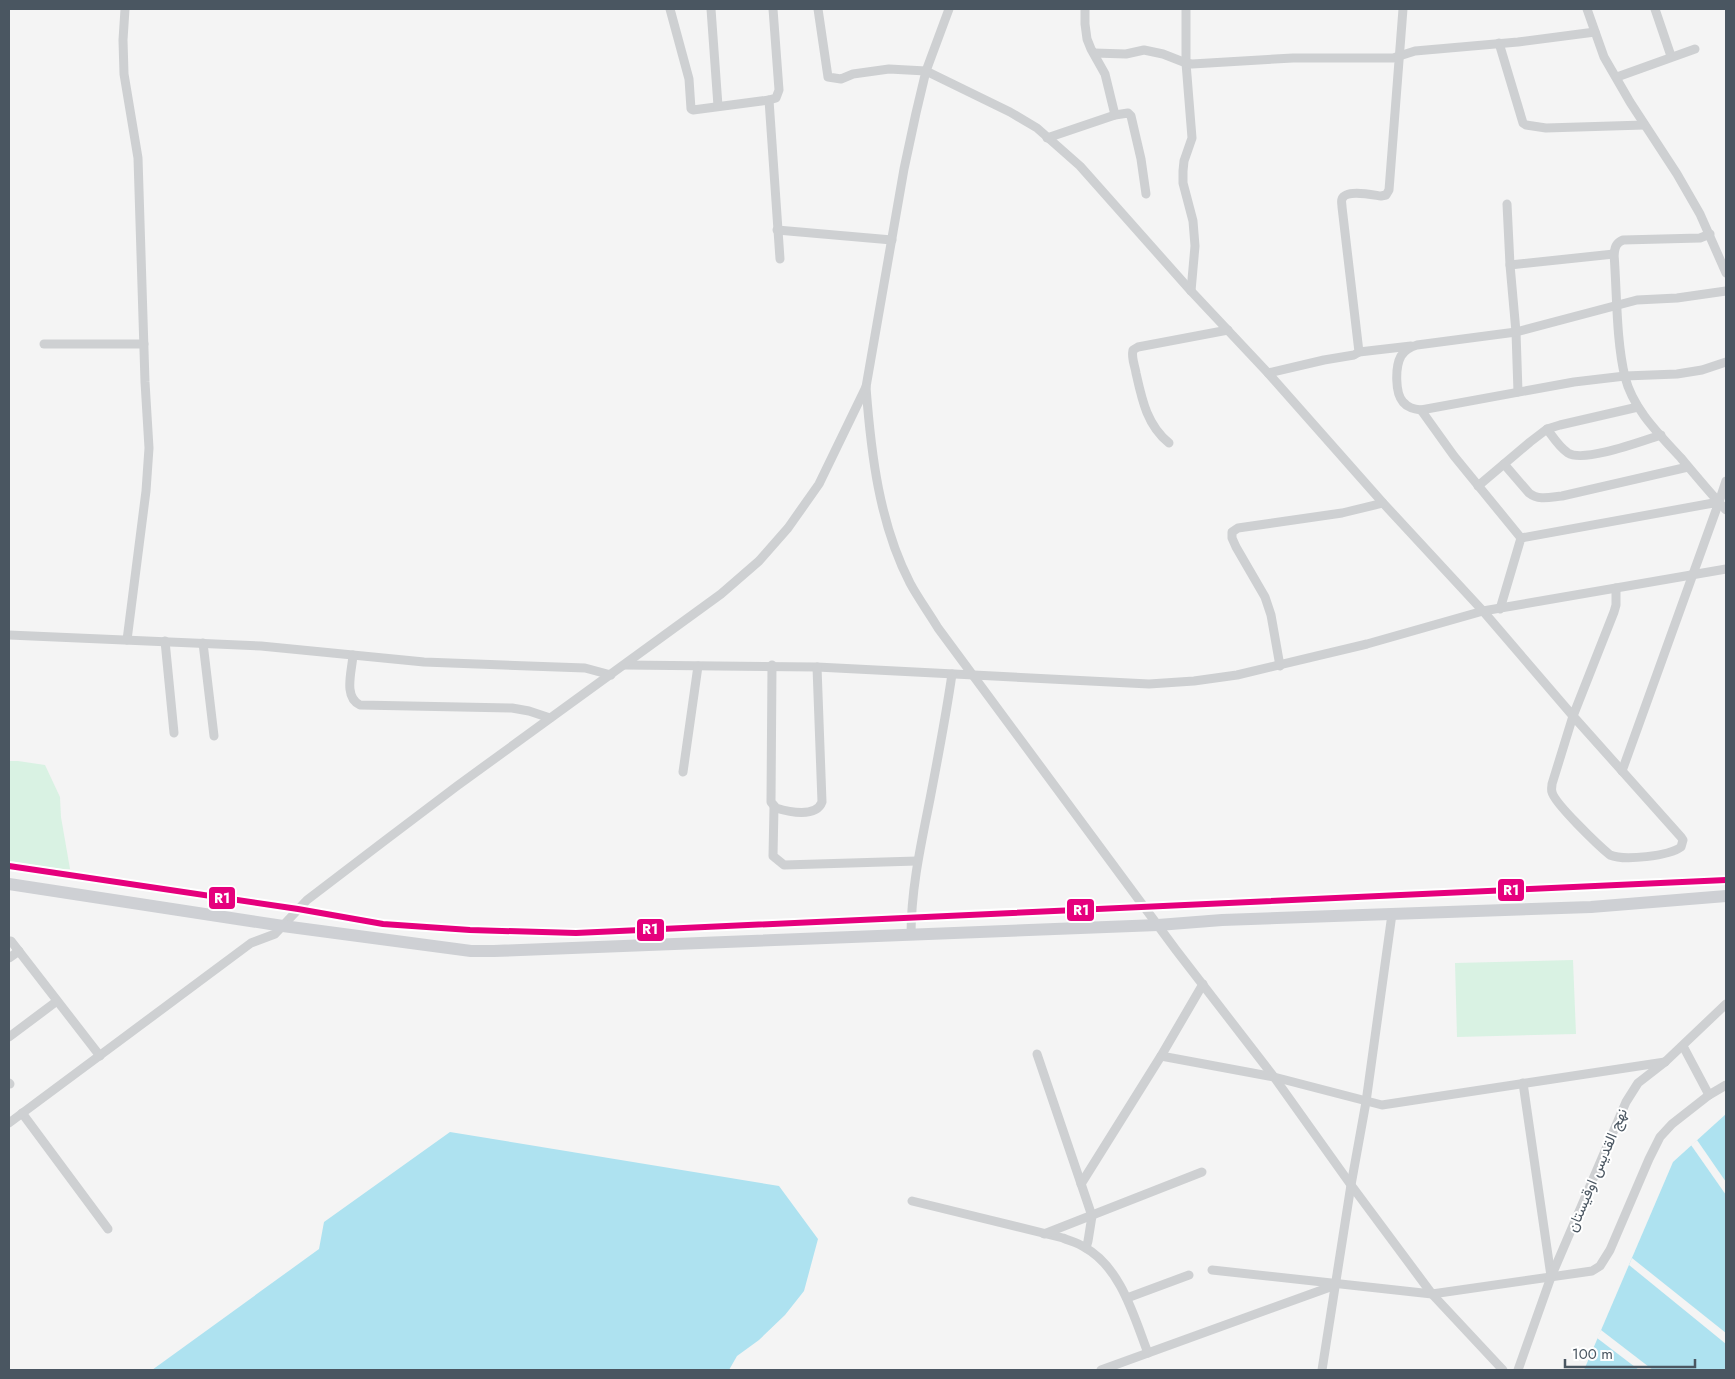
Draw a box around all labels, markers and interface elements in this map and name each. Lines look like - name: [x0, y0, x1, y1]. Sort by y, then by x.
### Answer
- line badge: R1: [1497, 878, 1525, 902]
- text: R1: [1503, 880, 1519, 900]
- line badge: R1: [208, 886, 236, 910]
- text: R1: [214, 888, 230, 908]
- line badge: R1: [1066, 898, 1095, 922]
- text: R1: [1073, 900, 1089, 920]
- line badge: R1: [636, 918, 665, 942]
- text: R1: [642, 919, 658, 939]
- street label: نهج القديس اوقيستان: [1561, 1105, 1633, 1235]
- scale bar: [1565, 1336, 1695, 1368]
- text: 100 m: [1572, 1343, 1613, 1365]

